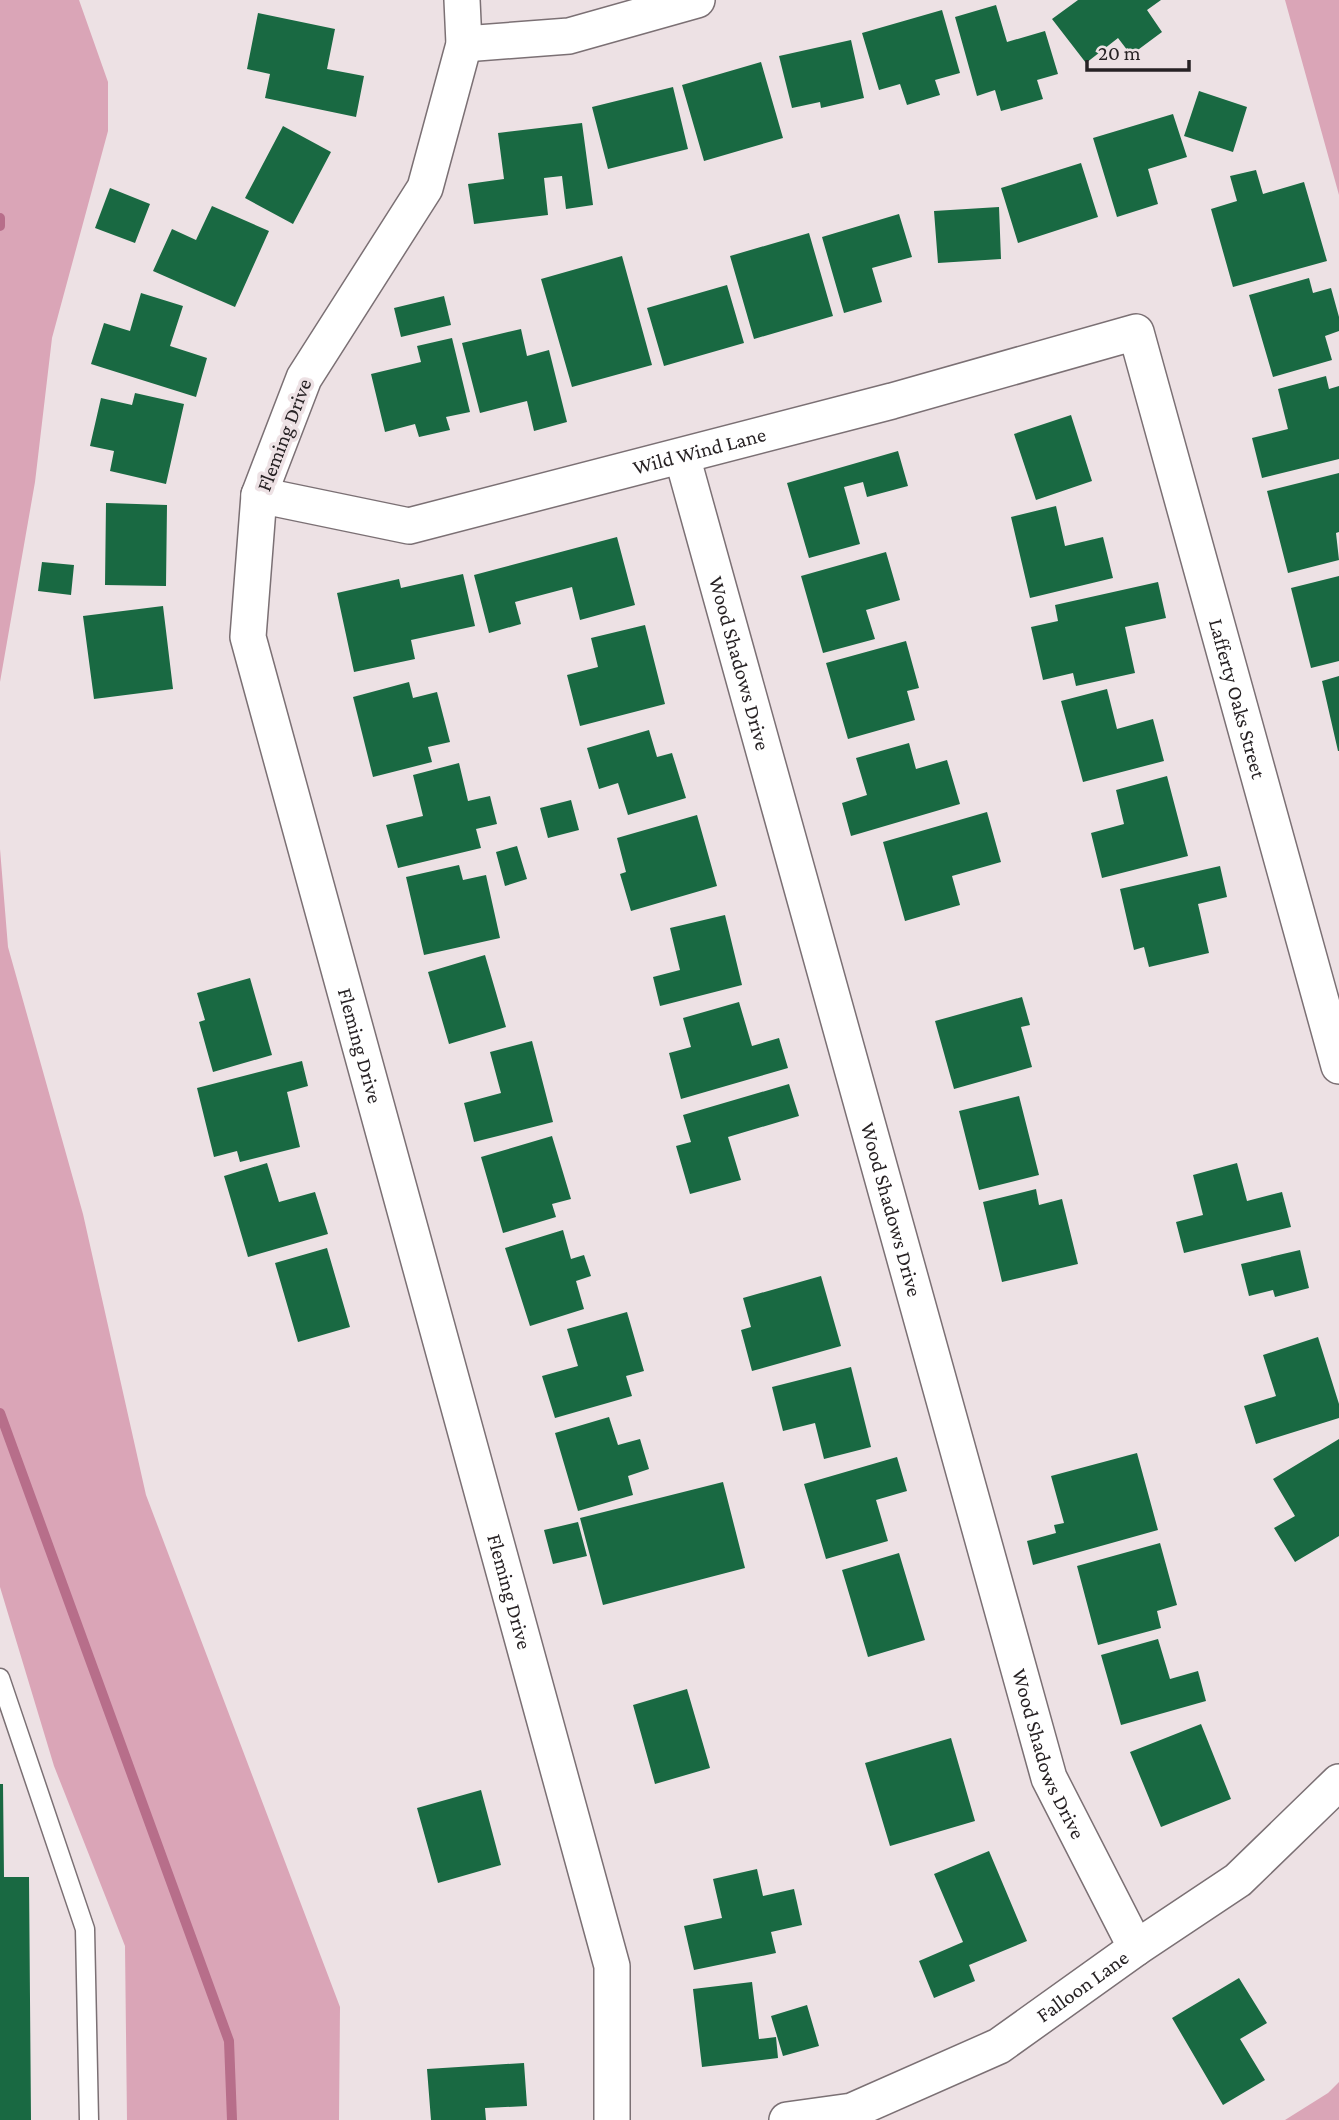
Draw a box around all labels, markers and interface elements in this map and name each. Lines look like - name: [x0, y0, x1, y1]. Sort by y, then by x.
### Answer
- scale bar: [1087, 28, 1188, 72]
- text: 20 m: [1098, 41, 1141, 65]
- street label: Fleming Drive: [252, 375, 316, 495]
- street label: Wild Wind Lane: [630, 422, 768, 480]
- street label: Wood Shadows Drive: [704, 573, 775, 753]
- street label: Lafferty Oaks Street: [1204, 616, 1271, 782]
- street label: Fleming Drive: [333, 985, 387, 1106]
- street label: Wood Shadows Drive: [856, 1120, 927, 1299]
- street label: Fleming Drive: [482, 1531, 537, 1652]
- street label: Wood Shadows Drive: [1007, 1666, 1090, 1843]
- street label: Falloon Lane: [1032, 1945, 1133, 2027]

